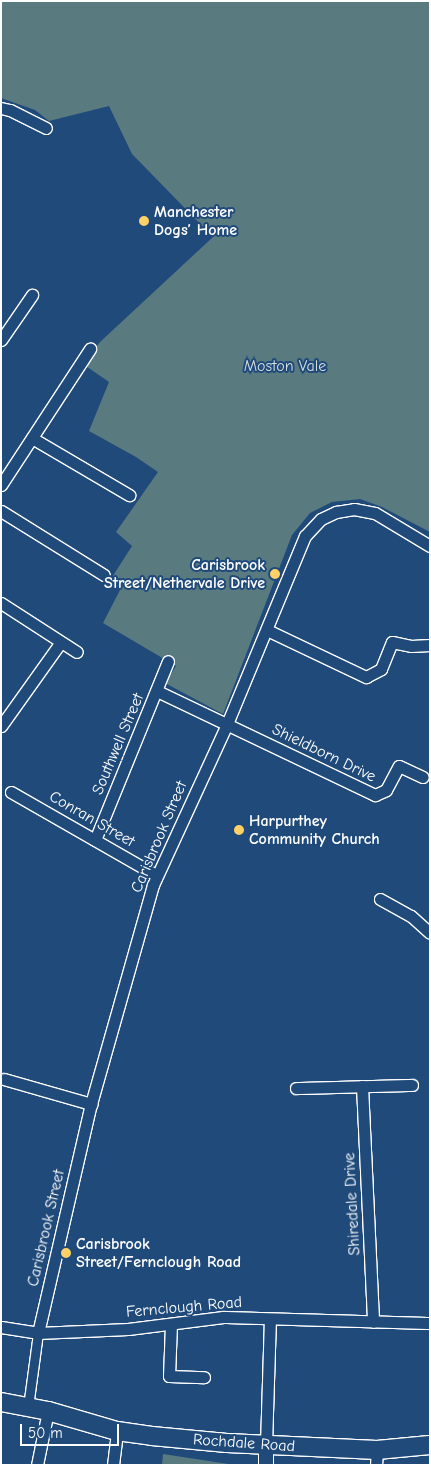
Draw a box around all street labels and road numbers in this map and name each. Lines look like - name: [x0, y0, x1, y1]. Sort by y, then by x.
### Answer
- street label: Southwell Street: [88, 690, 148, 798]
- street label: Shieldborn Drive: [269, 720, 379, 786]
- street label: Carisbrook Street: [127, 778, 191, 896]
- street label: Conran Street: [46, 787, 138, 851]
- street label: Shiredale Drive: [340, 1152, 364, 1256]
- street label: Carisbrook Street: [23, 1168, 69, 1288]
- street label: Fernclough Road: [125, 1292, 243, 1322]
- street label: Rochdale Road: [192, 1430, 296, 1456]

